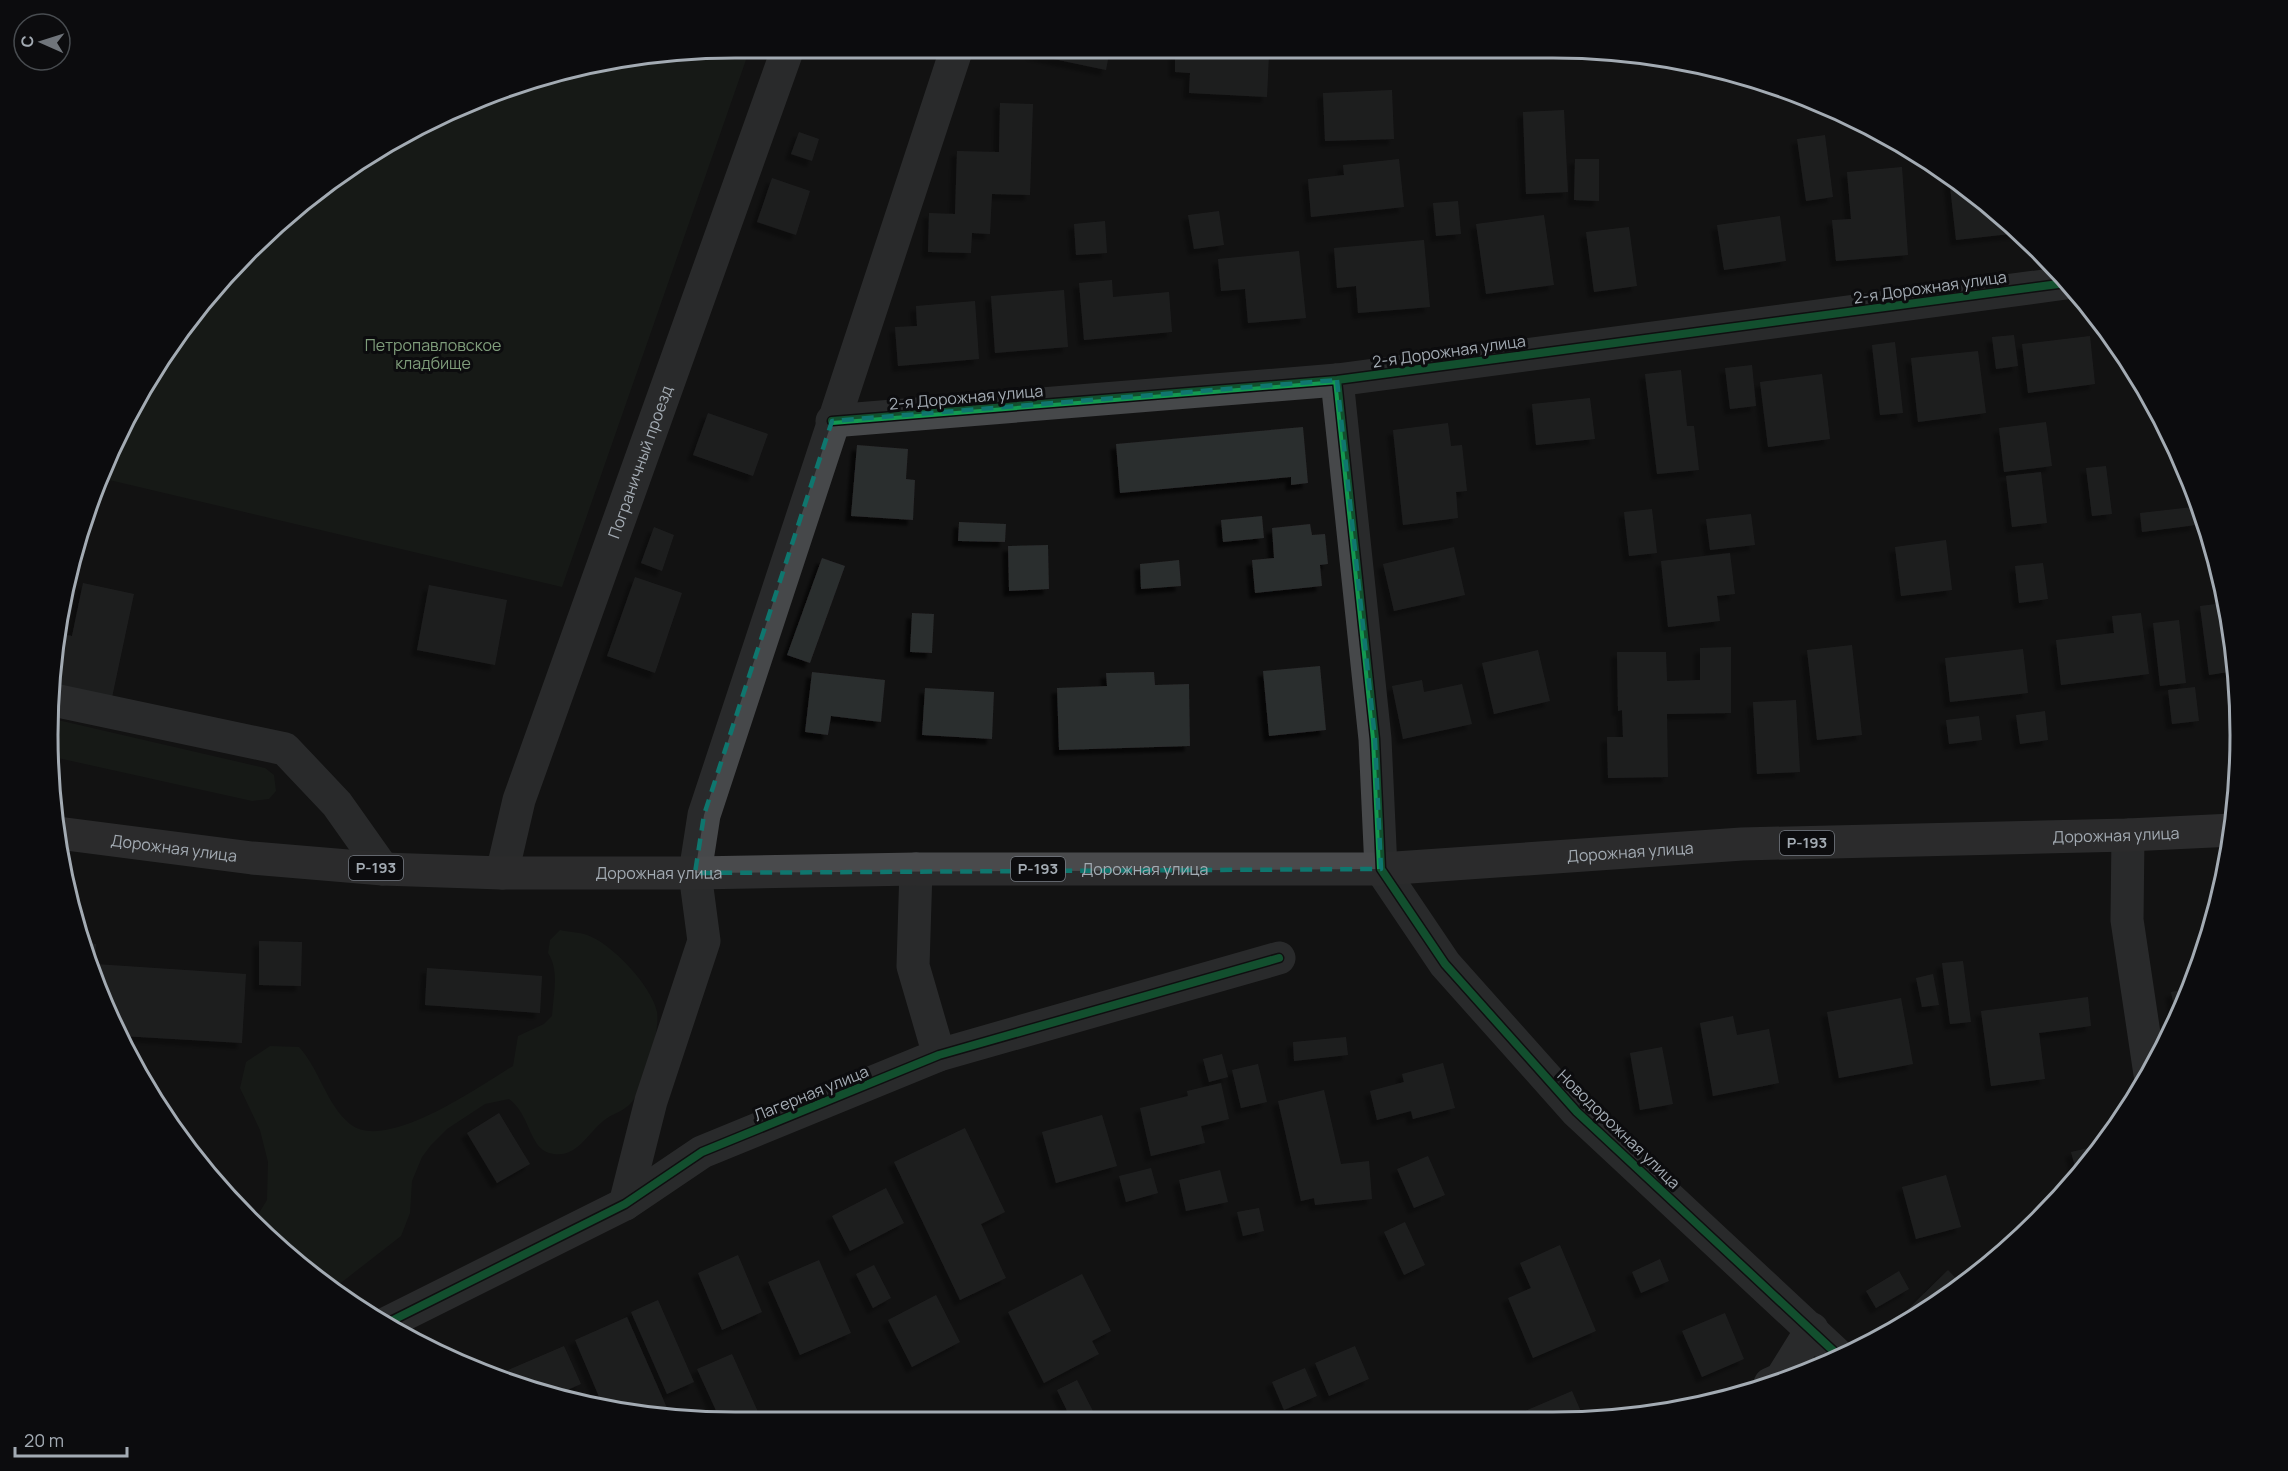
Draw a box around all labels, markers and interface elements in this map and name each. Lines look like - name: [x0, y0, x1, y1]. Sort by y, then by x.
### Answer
- north arrow: [12, 12, 72, 72]
- text: С: [16, 35, 38, 48]
- street label: 2-я Дорожная улица: [1852, 265, 2008, 309]
- street label: 2-я Дорожная улица: [1371, 329, 1527, 373]
- park label: Петропавловское кладбище: [365, 334, 501, 374]
- street label: 2-я Дорожная улица: [888, 379, 1044, 415]
- street label: Пограничный проезд: [603, 382, 678, 541]
- street label: Дорожная улица: [2052, 822, 2180, 848]
- street label: Дорожная улица: [110, 829, 238, 867]
- road number: Р-193: [1780, 831, 1834, 855]
- street label: Дорожная улица: [1566, 836, 1694, 867]
- road number: Р-193: [349, 856, 403, 880]
- road number: Р-193: [1011, 857, 1065, 881]
- street label: Дорожная улица: [1081, 858, 1208, 880]
- street label: Дорожная улица: [595, 862, 723, 884]
- street label: Лагерная улица: [750, 1060, 872, 1126]
- street label: Новодорожная улица: [1553, 1064, 1685, 1194]
- scale bar: [15, 1420, 128, 1458]
- text: 20 m: [24, 1428, 64, 1452]

